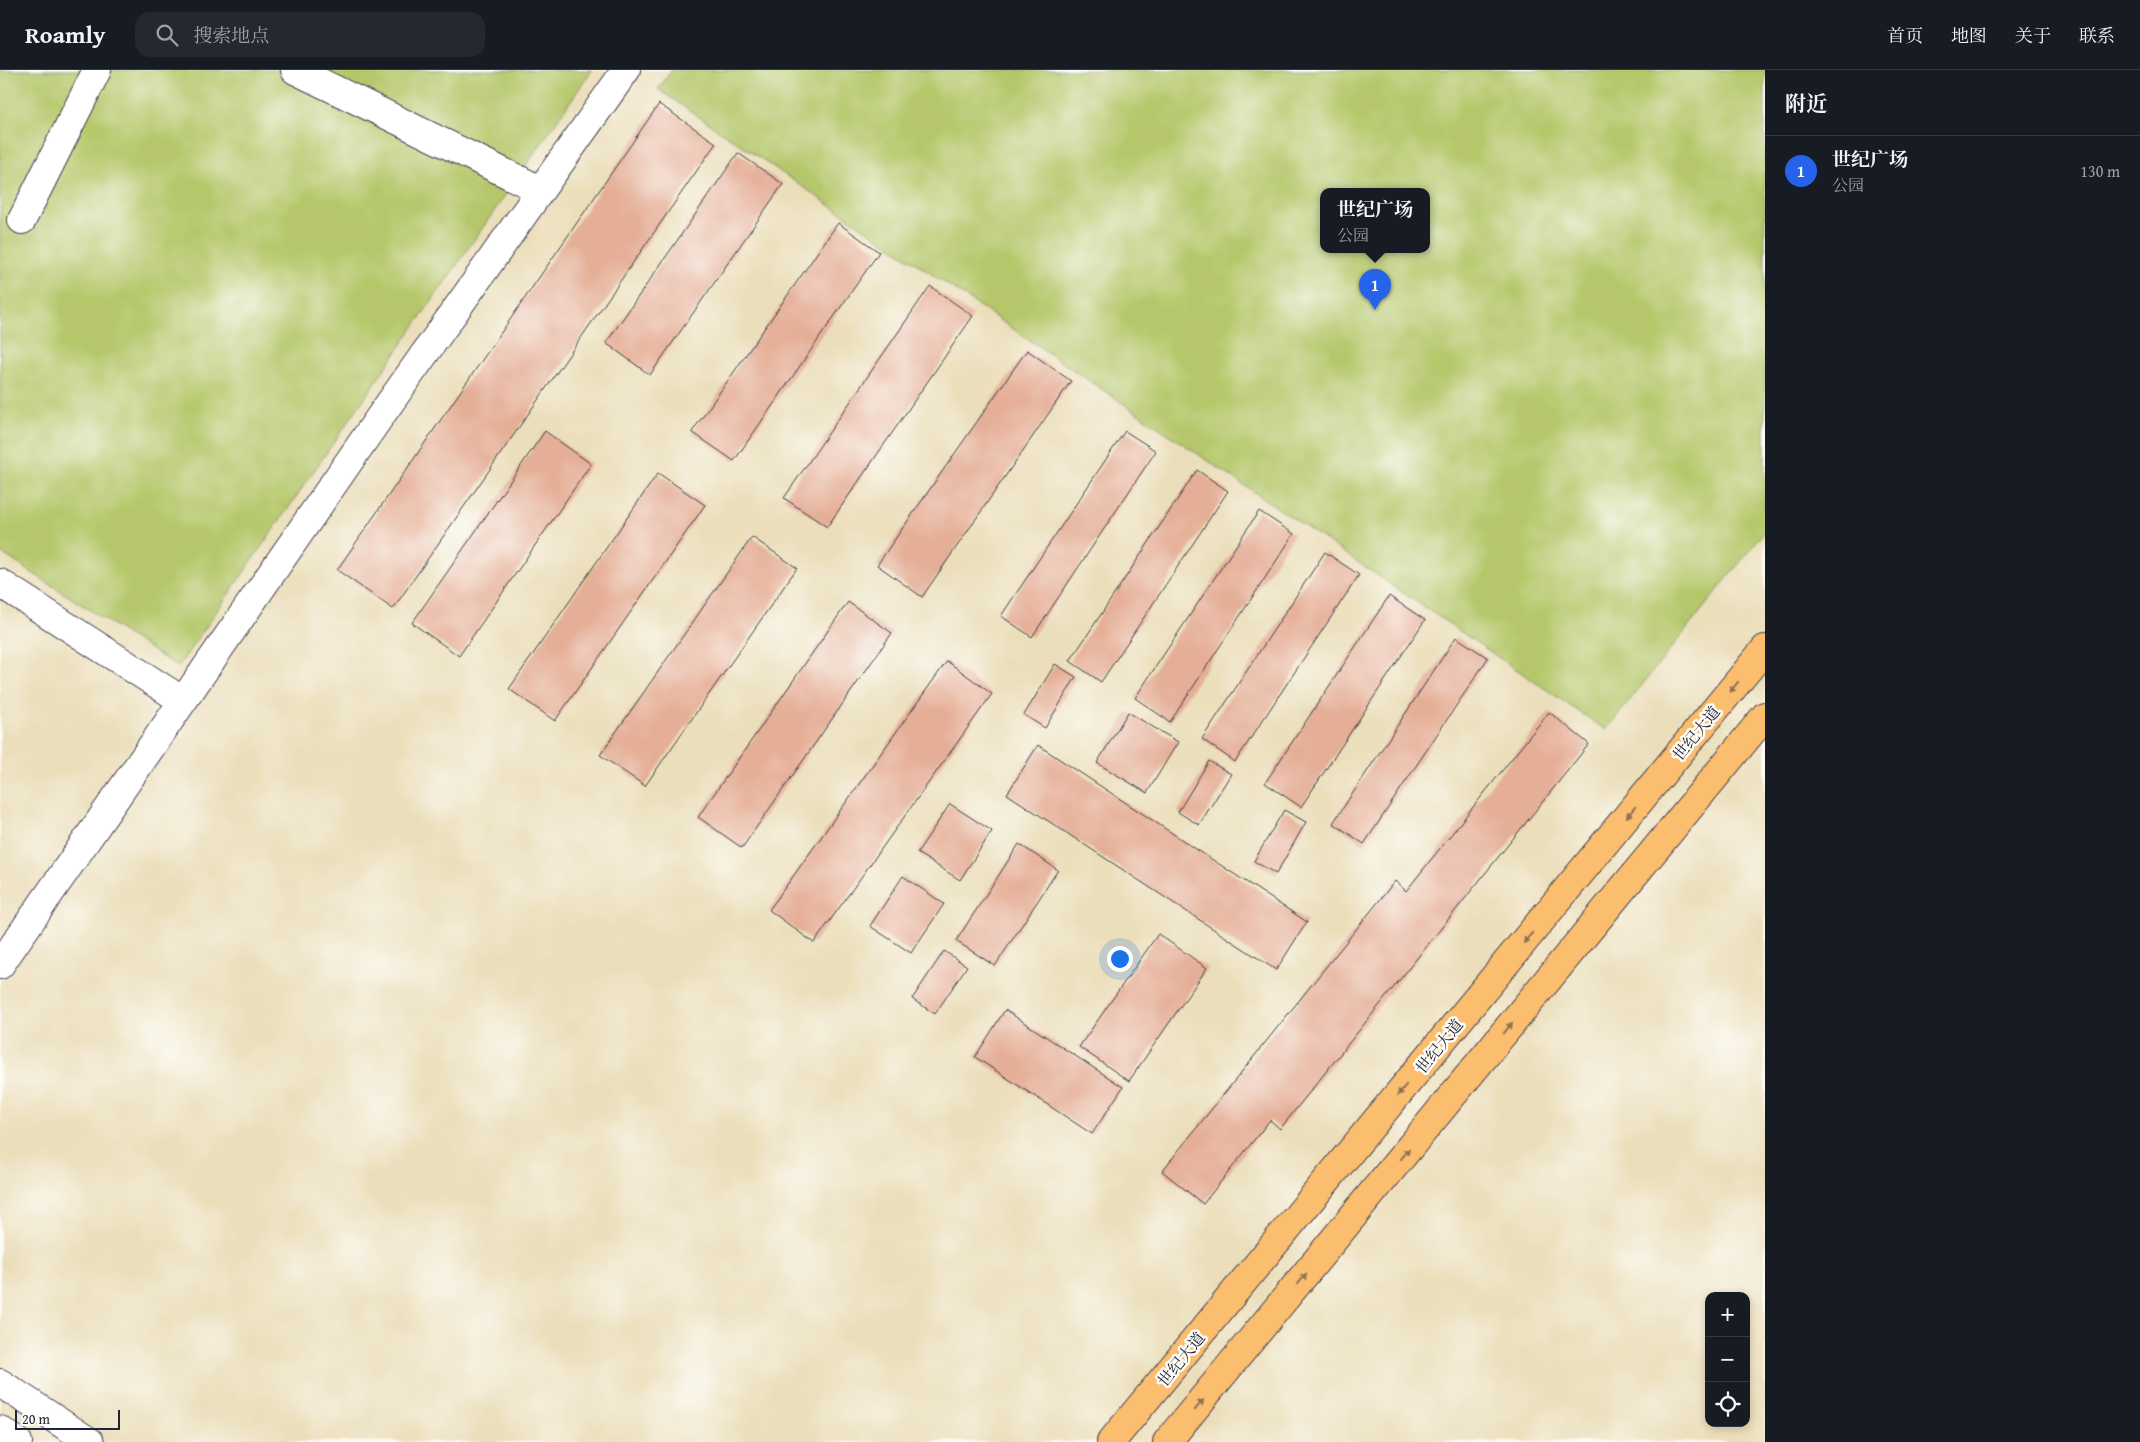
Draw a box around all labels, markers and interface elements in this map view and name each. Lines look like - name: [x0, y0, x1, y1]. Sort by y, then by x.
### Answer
- search box: [135, 12, 485, 57]
- text: Roamly: [25, 17, 105, 52]
- icon: search: [153, 21, 181, 49]
- text: 搜索地点: [193, 21, 269, 49]
- text: 首页: [1887, 22, 1923, 49]
- text: 地图: [1951, 22, 1987, 49]
- text: 关于: [2015, 22, 2051, 49]
- text: 联系: [2079, 22, 2115, 49]
- text: 附近: [1785, 88, 1827, 119]
- text: 世纪广场: [1832, 145, 1908, 173]
- text: 1: [1797, 159, 1805, 183]
- text: 130 m: [2080, 159, 2120, 183]
- text: 公园: [1832, 173, 1864, 197]
- popup: [1320, 188, 1430, 253]
- text: 世纪广场: [1337, 195, 1413, 223]
- text: 公园: [1337, 223, 1369, 247]
- pin: 1: [1359, 269, 1391, 310]
- one-way arrow: [1729, 681, 1740, 693]
- street label: 世纪大道: [1667, 701, 1725, 765]
- one-way arrow: [1625, 806, 1636, 819]
- one-way arrow: [1522, 931, 1533, 944]
- your location: [1107, 946, 1133, 972]
- street label: 世纪大道: [1410, 1014, 1468, 1078]
- one-way arrow: [1503, 1022, 1514, 1035]
- one-way arrow: [1397, 1084, 1408, 1097]
- one-way arrow: [1400, 1147, 1411, 1160]
- one-way arrow: [1296, 1273, 1307, 1286]
- map controls: [1705, 1292, 1750, 1427]
- button: +: [1705, 1292, 1750, 1337]
- street label: 世纪大道: [1152, 1327, 1210, 1391]
- button: −: [1705, 1337, 1750, 1382]
- button: locate: [1705, 1382, 1750, 1427]
- one-way arrow: [1193, 1398, 1204, 1411]
- scale bar: [15, 1407, 120, 1430]
- text: 20 m: [22, 1409, 50, 1429]

